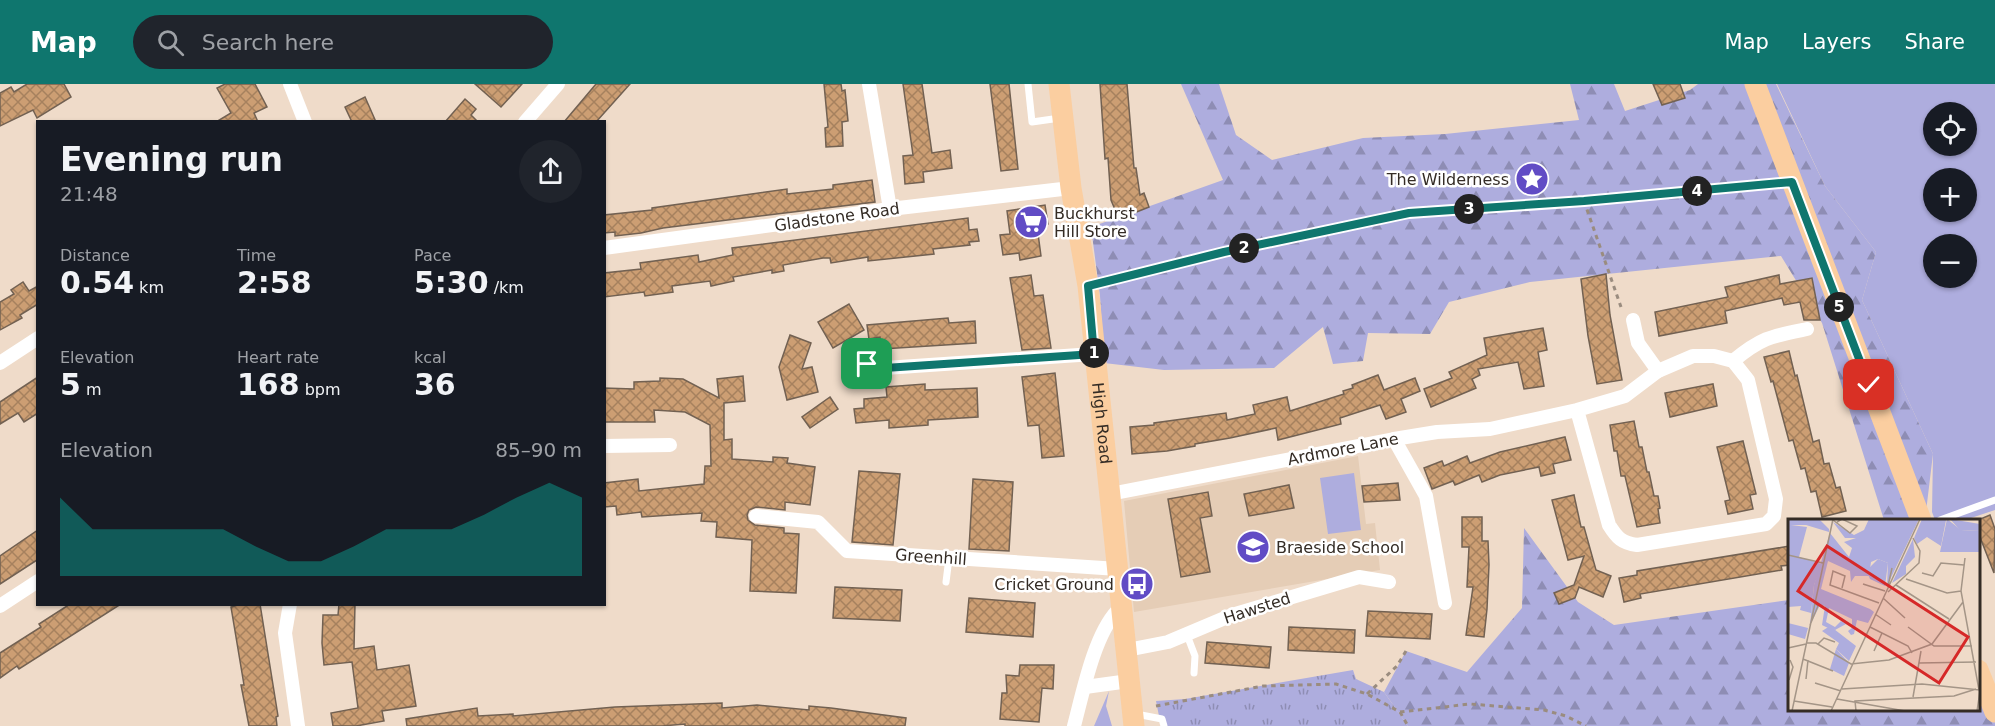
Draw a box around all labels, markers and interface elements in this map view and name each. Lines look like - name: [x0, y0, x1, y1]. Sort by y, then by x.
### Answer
- search box: [133, 15, 553, 69]
- text: Map: [30, 26, 97, 59]
- icon: search: [154, 26, 187, 59]
- text: Search here: [202, 30, 334, 55]
- text: Map: [1725, 30, 1769, 54]
- text: Layers: [1802, 30, 1871, 54]
- text: Share: [1904, 30, 1965, 54]
- map controls: [1923, 102, 1977, 288]
- button: locate: [1923, 102, 1977, 156]
- text: Evening run: [60, 140, 283, 179]
- button: share: [519, 140, 582, 203]
- place icon: The Wilderness: [1514, 161, 1550, 197]
- button: +: [1923, 168, 1977, 222]
- place label: The Wilderness: [1386, 170, 1509, 189]
- pin: 4: [1682, 176, 1712, 206]
- text: 4: [1691, 181, 1703, 200]
- text: 21:48: [60, 182, 118, 206]
- pin: 3: [1454, 194, 1484, 224]
- street label: Gladstone Road: [773, 199, 901, 235]
- text: 3: [1463, 199, 1475, 218]
- supermarket icon: Buckhurst Hill Store: [1013, 204, 1049, 240]
- place label: Buckhurst Hill Store: [1054, 204, 1135, 241]
- pin: 2: [1229, 233, 1259, 263]
- button: −: [1923, 234, 1977, 288]
- text: 2: [1238, 238, 1250, 257]
- text: Distance: [60, 246, 130, 265]
- text: Time: [237, 246, 276, 265]
- text: Pace: [414, 246, 451, 265]
- text: 0.54: [60, 265, 134, 300]
- text: 2:58: [237, 265, 312, 300]
- text: 5:30: [414, 265, 489, 300]
- text: km: [134, 278, 164, 297]
- text: /km: [489, 278, 524, 297]
- pin: 5: [1824, 292, 1854, 322]
- text: 5: [1833, 297, 1845, 316]
- pin: [841, 338, 892, 389]
- pin: 1: [1079, 338, 1109, 368]
- text: 1: [1088, 343, 1100, 362]
- icon: arrive: [850, 347, 883, 380]
- text: Elevation: [60, 348, 134, 367]
- text: Heart rate: [237, 348, 319, 367]
- text: kcal: [414, 348, 446, 367]
- pin: [1843, 359, 1894, 410]
- text: 5: [60, 367, 81, 402]
- text: 168: [237, 367, 300, 402]
- text: 36: [414, 367, 456, 402]
- icon: check: [1852, 368, 1885, 401]
- text: m: [81, 380, 102, 399]
- text: bpm: [300, 380, 341, 399]
- street label: High Road: [1089, 381, 1116, 465]
- street label: Ardmore Lane: [1286, 429, 1400, 469]
- text: Elevation: [60, 438, 153, 462]
- text: 85–90 m: [495, 438, 582, 462]
- inset map: [1788, 519, 1980, 711]
- school or university icon: Braeside School: [1235, 529, 1271, 565]
- place label: Braeside School: [1276, 538, 1404, 557]
- street label: Greenhill: [894, 545, 968, 569]
- bus stop icon: Cricket Ground: [1119, 566, 1155, 602]
- place label: Cricket Ground: [994, 575, 1114, 594]
- street label: Hawsted: [1221, 588, 1293, 628]

